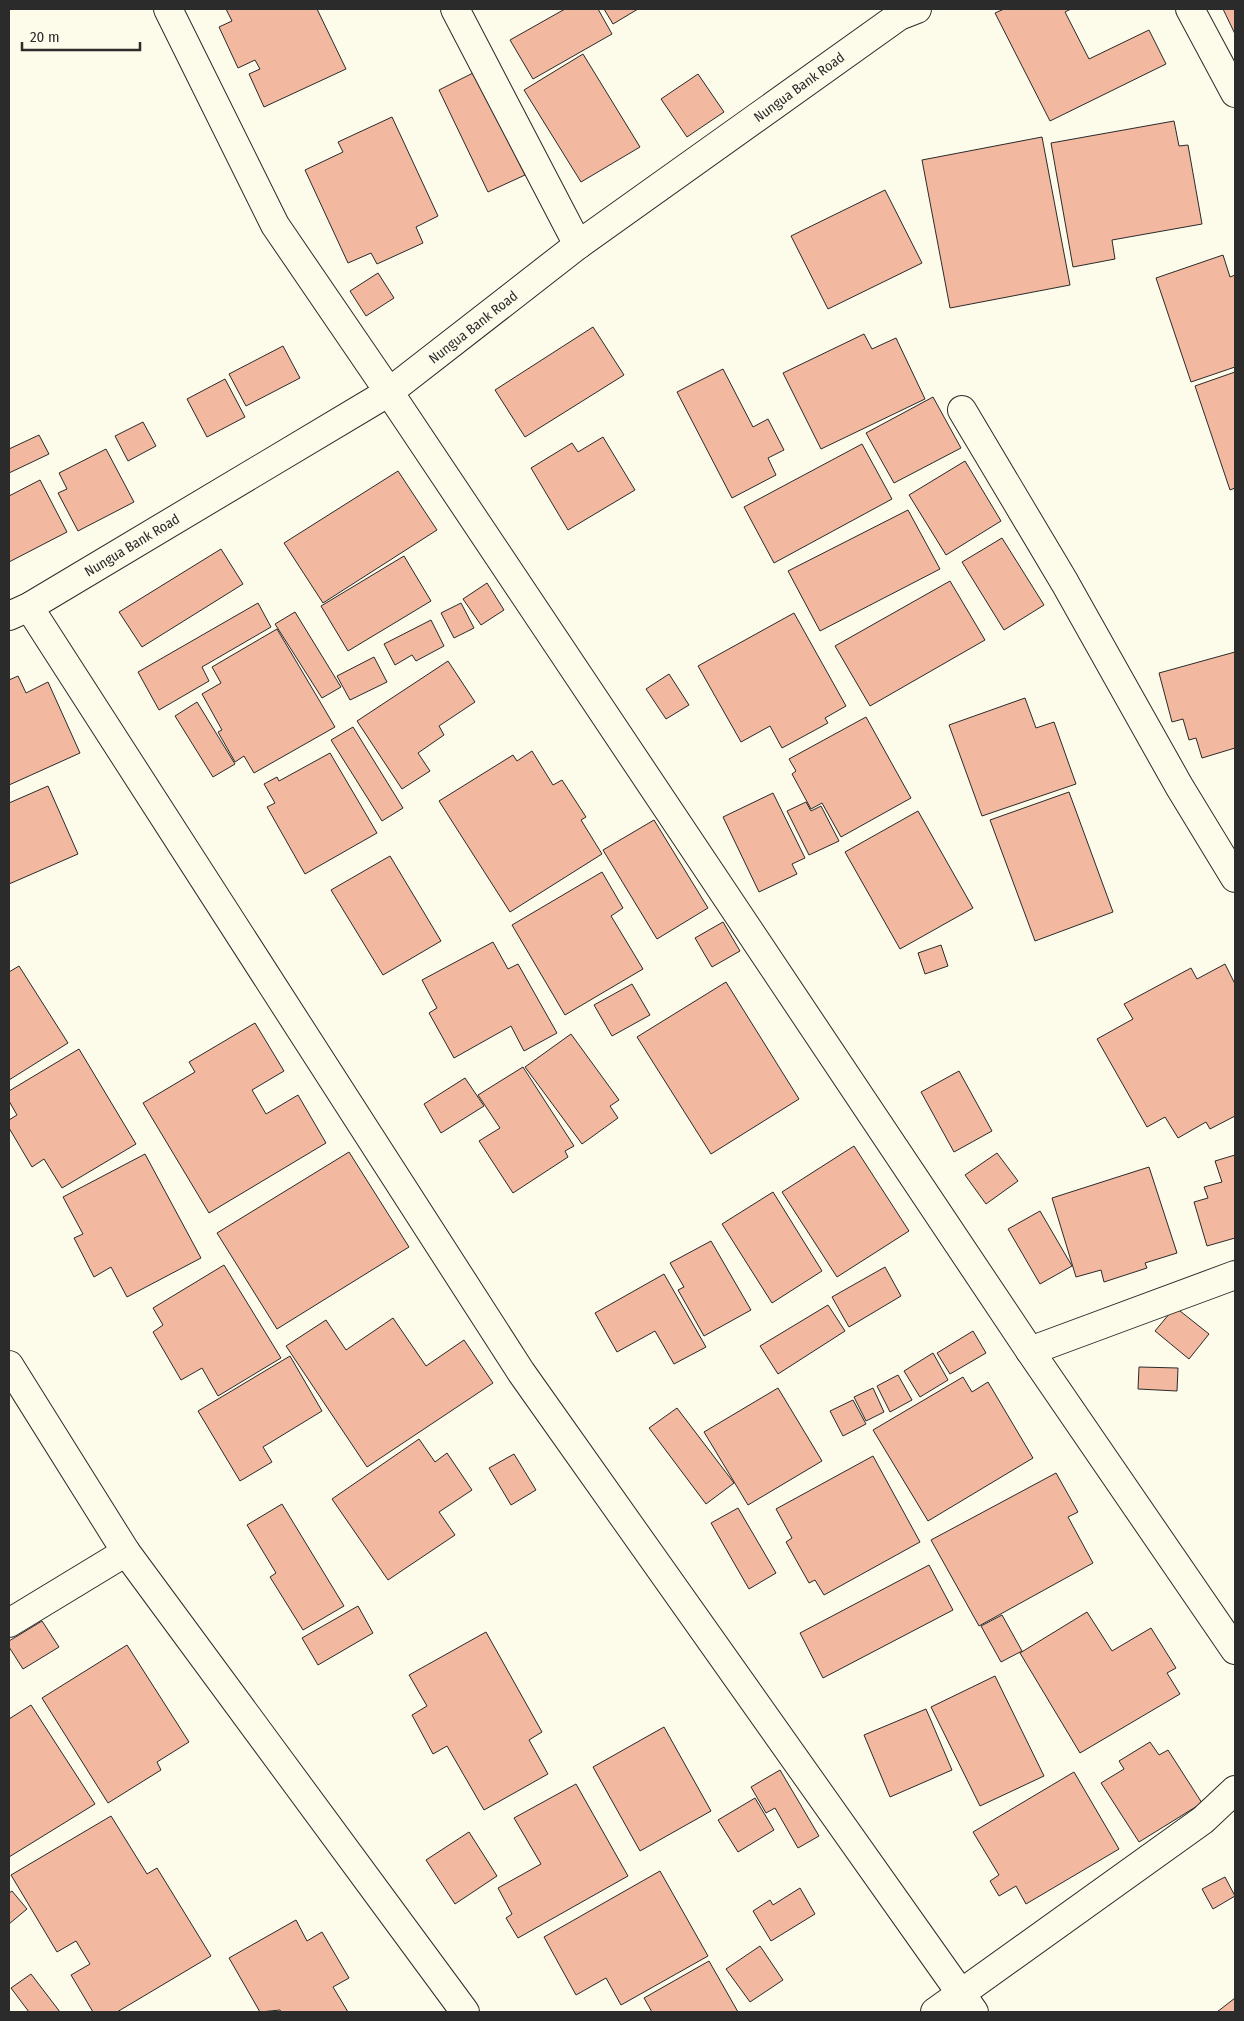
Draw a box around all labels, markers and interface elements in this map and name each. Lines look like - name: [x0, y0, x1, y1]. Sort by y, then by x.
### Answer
- scale bar: [22, 20, 140, 52]
- text: 20 m: [30, 28, 60, 46]
- street label: Nungua Bank Road: [751, 49, 848, 126]
- street label: Nungua Bank Road: [426, 287, 521, 367]
- street label: Nungua Bank Road: [82, 510, 183, 580]

